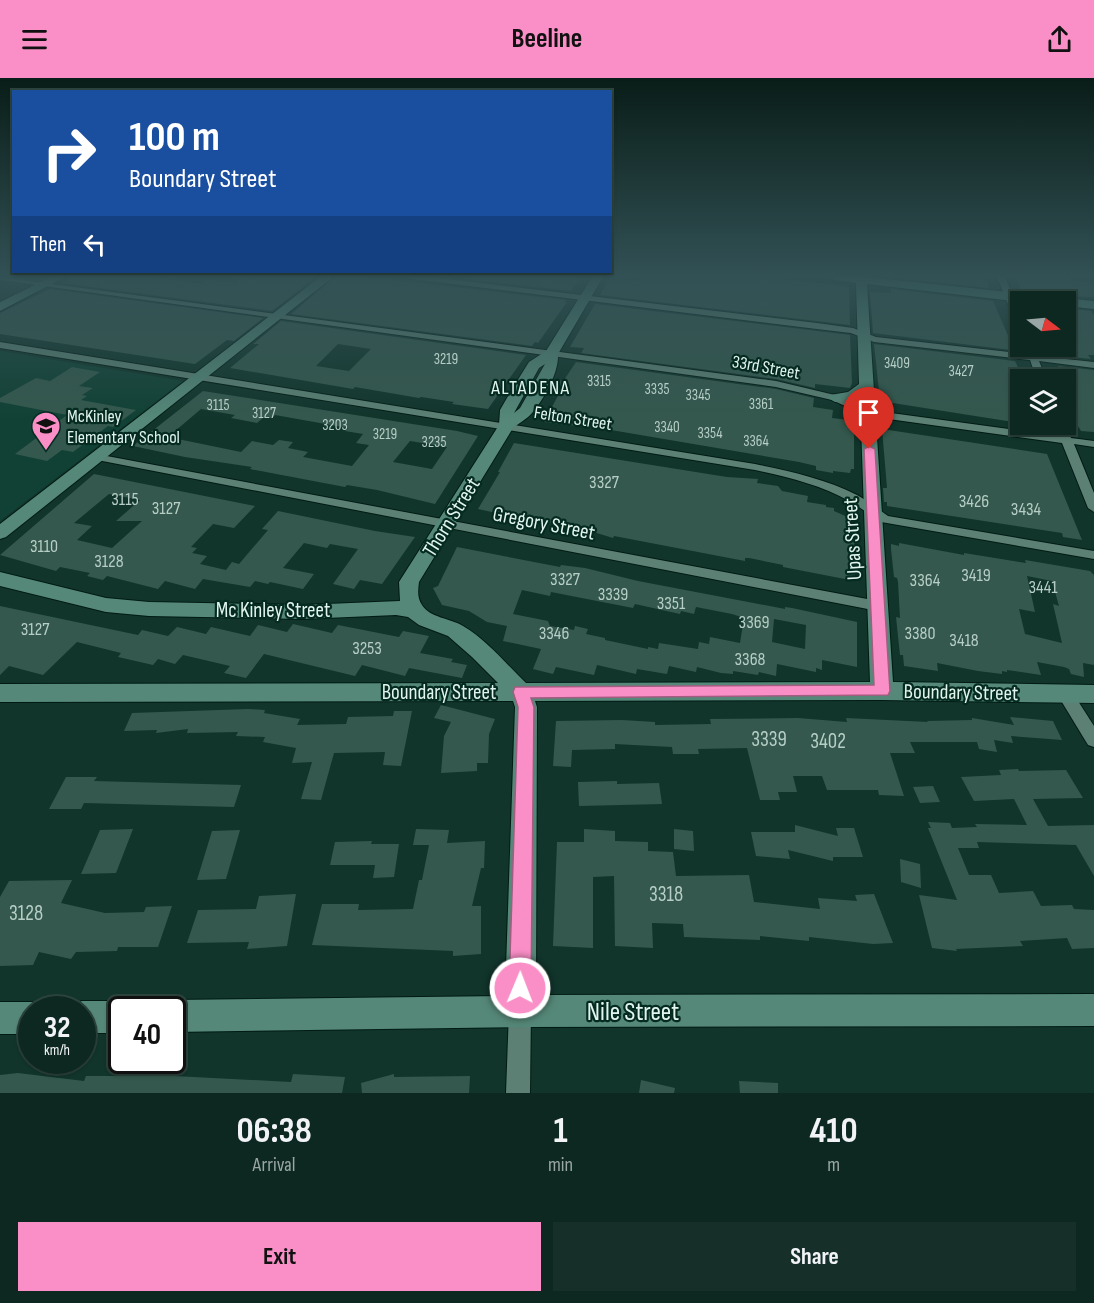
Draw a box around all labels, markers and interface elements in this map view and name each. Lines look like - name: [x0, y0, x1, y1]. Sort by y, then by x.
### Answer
- icon: menu: [18, 23, 51, 56]
- text: Beeline: [512, 23, 582, 55]
- icon: share: [1043, 23, 1076, 56]
- text: 100 m: [129, 112, 220, 163]
- icon: right: [30, 114, 108, 192]
- text: Boundary Street: [129, 163, 276, 195]
- icon: left: [78, 228, 111, 261]
- text: Then: [30, 231, 66, 258]
- north arrow: [1010, 291, 1076, 357]
- map controls: [1010, 291, 1076, 435]
- house number: 3219: [434, 350, 458, 369]
- street label: 33rd Street: [730, 351, 802, 384]
- house number: 3409: [884, 354, 910, 373]
- house number: 3427: [949, 362, 973, 381]
- button: layers: [1010, 369, 1076, 435]
- house number: 3315: [587, 372, 611, 391]
- district label: ALTADENA: [490, 376, 571, 400]
- house number: 3335: [645, 380, 669, 399]
- house number: 3345: [686, 386, 710, 405]
- pin: [843, 387, 894, 449]
- house number: 3361: [749, 395, 774, 414]
- house number: 3115: [207, 396, 229, 415]
- icon: arrive: [852, 396, 885, 429]
- street label: Felton Street: [533, 402, 614, 435]
- house number: 3127: [252, 404, 276, 423]
- place label: McKinley Elementary School: [67, 406, 180, 448]
- school or university icon: McKinley Elementary School: [30, 410, 62, 452]
- house number: 3203: [322, 416, 348, 435]
- house number: 3340: [654, 418, 680, 437]
- house number: 3354: [698, 424, 722, 443]
- house number: 3219: [373, 425, 397, 444]
- house number: 3364: [743, 432, 769, 451]
- house number: 3235: [422, 433, 446, 452]
- house number: 3327: [589, 472, 620, 493]
- street label: Thorn Street: [417, 473, 486, 562]
- house number: 3115: [111, 489, 139, 510]
- house number: 3426: [959, 491, 989, 512]
- street label: Upas Street: [838, 497, 867, 581]
- house number: 3127: [152, 498, 181, 519]
- house number: 3434: [1011, 499, 1042, 520]
- street label: Gregory Street: [491, 501, 597, 546]
- house number: 3110: [30, 536, 58, 557]
- house number: 3128: [94, 551, 124, 572]
- house number: 3419: [961, 565, 991, 586]
- house number: 3327: [550, 569, 581, 590]
- house number: 3364: [910, 570, 941, 591]
- house number: 3441: [1028, 577, 1058, 598]
- house number: 3339: [598, 584, 628, 605]
- house number: 3351: [657, 593, 686, 614]
- street label: Mc Kinley Street: [216, 598, 330, 623]
- house number: 3369: [739, 612, 769, 633]
- house number: 3127: [21, 619, 50, 640]
- house number: 3346: [539, 623, 569, 644]
- house number: 3380: [904, 623, 936, 644]
- house number: 3418: [949, 630, 979, 651]
- house number: 3253: [352, 638, 382, 659]
- house number: 3368: [735, 649, 766, 670]
- street label: Boundary Street: [903, 679, 1019, 706]
- street label: Boundary Street: [382, 680, 496, 705]
- house number: 3339: [751, 727, 787, 752]
- house number: 3402: [810, 729, 846, 754]
- house number: 3318: [649, 882, 683, 907]
- house number: 3128: [9, 901, 43, 926]
- position arrow: [488, 956, 552, 1020]
- speed limit sign: 40: [108, 996, 186, 1074]
- street label: Nile Street: [587, 997, 679, 1028]
- text: 32: [44, 1010, 70, 1046]
- text: km/h: [44, 1041, 70, 1060]
- text: 06:38: [236, 1110, 312, 1153]
- text: 1: [554, 1110, 568, 1153]
- text: 410: [810, 1110, 858, 1153]
- text: Arrival: [253, 1153, 296, 1177]
- text: min: [548, 1153, 573, 1177]
- text: m: [827, 1153, 840, 1177]
- button: Exit: [18, 1222, 541, 1291]
- button: Share: [553, 1222, 1076, 1291]

